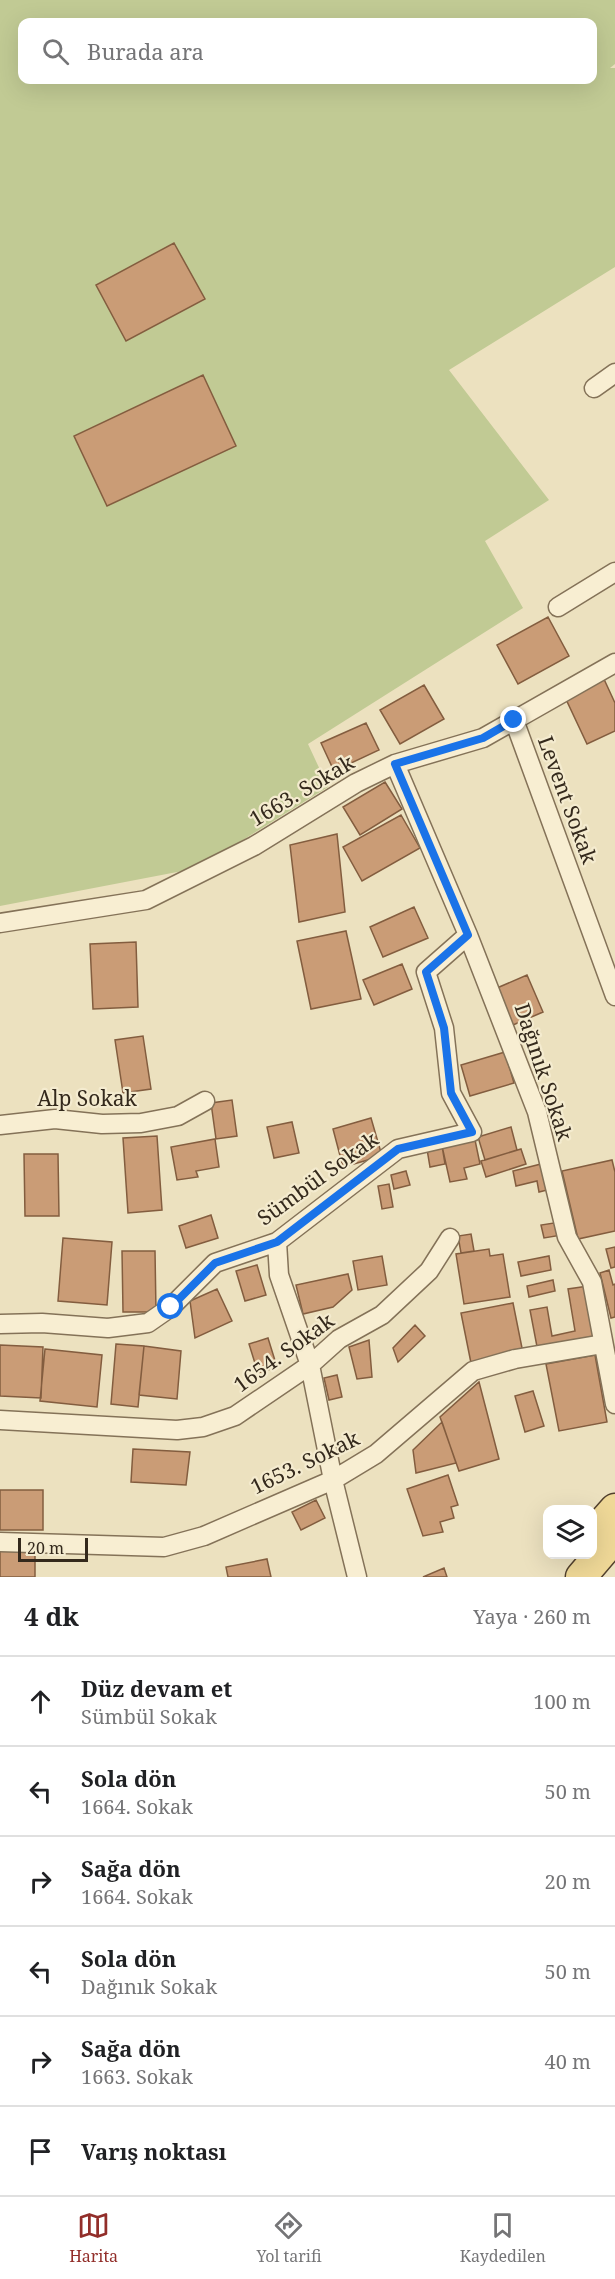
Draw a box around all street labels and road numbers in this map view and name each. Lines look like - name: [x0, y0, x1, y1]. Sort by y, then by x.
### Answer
- street label: Levent Sokak: [532, 732, 604, 868]
- street label: 1663. Sokak: [244, 747, 360, 832]
- street label: Dağınık Sokak: [509, 999, 580, 1145]
- street label: Alp Sokak: [37, 1084, 138, 1112]
- street label: Sümbül Sokak: [251, 1124, 384, 1231]
- street label: 1654. Sokak: [228, 1306, 340, 1398]
- street label: 1653. Sokak: [246, 1423, 364, 1500]

